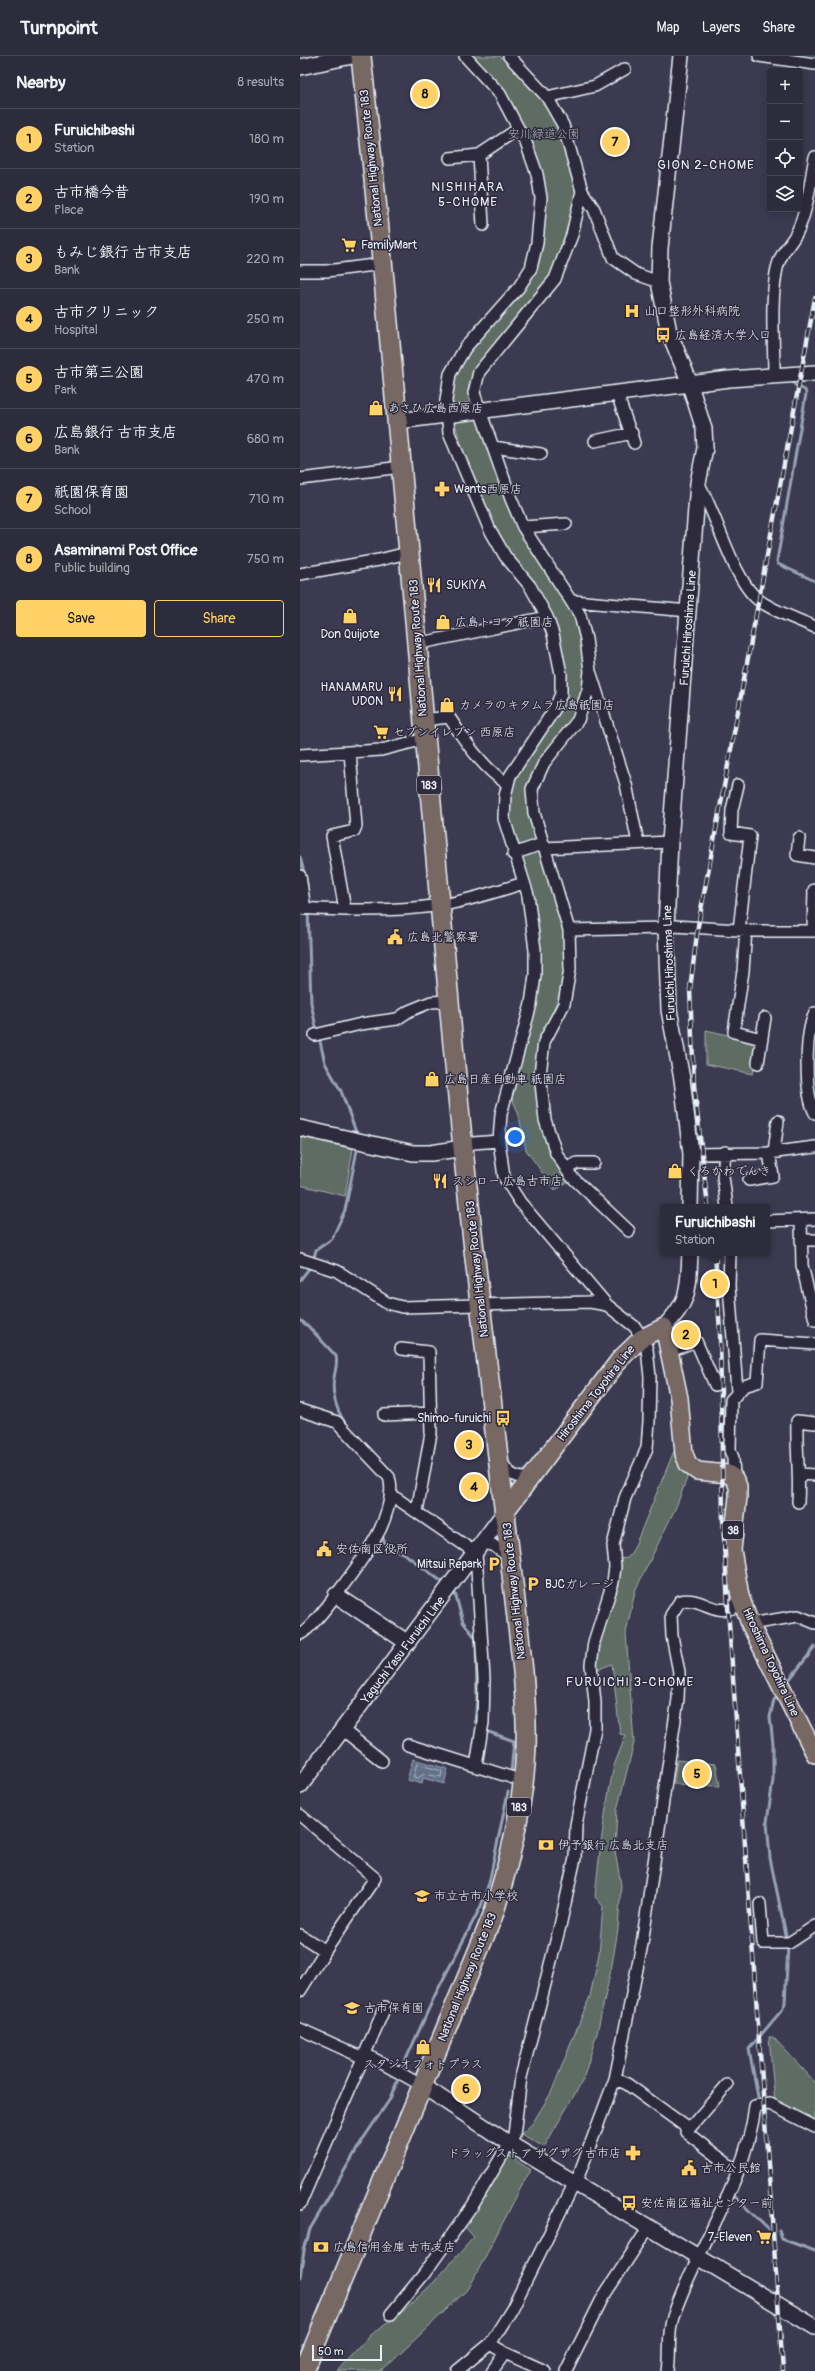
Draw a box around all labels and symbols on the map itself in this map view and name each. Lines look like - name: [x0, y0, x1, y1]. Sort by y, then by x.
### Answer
- pin: 8: [412, 79, 438, 109]
- street label: National Highway Route 183: [357, 88, 386, 227]
- park label: 安川緑道公園: [508, 127, 580, 142]
- pin: 7: [602, 127, 628, 157]
- district label: GION 2-CHOME: [657, 157, 755, 173]
- district label: NISHIHARA 5-CHOME: [431, 179, 505, 210]
- supermarket icon: FamilyMart: [340, 236, 358, 254]
- place label: FamilyMart: [361, 238, 417, 253]
- hospital icon: 山口整形外科病院: [623, 302, 641, 320]
- place label: 山口整形外科病院: [644, 304, 740, 319]
- bus stop icon: 広島経済大学入口: [654, 326, 672, 344]
- place label: 広島経済大学入口: [675, 328, 771, 343]
- shop icon: あさひ広島西原店: [367, 399, 385, 417]
- place label: あさひ広島西原店: [388, 401, 483, 416]
- pharmacy icon: Wants西原店: [433, 480, 451, 498]
- place label: Wants西原店: [454, 482, 522, 497]
- street label: Furuichi Hiroshima Line: [677, 570, 700, 686]
- restaurant icon: SUKIYA: [425, 576, 443, 594]
- place label: SUKIYA: [446, 578, 487, 593]
- street label: National Highway Route 183: [406, 579, 431, 717]
- shop icon: Don Quijote: [341, 607, 359, 625]
- shop icon: 広島トヨタ 祇園店: [434, 613, 452, 631]
- place label: 広島トヨタ 祇園店: [455, 615, 554, 630]
- place label: Don Quijote: [321, 627, 380, 642]
- place label: HANAMARU UDON: [320, 680, 383, 709]
- restaurant icon: HANAMARU UDON: [386, 685, 404, 703]
- shop icon: カメラのキタムラ広島祇園店: [438, 696, 456, 714]
- place label: カメラのキタムラ広島祇園店: [459, 698, 615, 713]
- supermarket icon: セブンイレブン 西原店: [372, 723, 390, 741]
- place label: セブンイレブン 西原店: [393, 725, 516, 740]
- road number: 183: [417, 776, 441, 794]
- street label: Furuichi Hiroshima Line: [660, 905, 679, 1021]
- public building icon: 広島北警察署: [386, 928, 404, 946]
- place label: 広島北警察署: [407, 930, 479, 945]
- shop icon: 広島日産自動車 祇園店: [423, 1070, 441, 1088]
- place label: 広島日産自動車 祇園店: [444, 1072, 567, 1087]
- your location: [505, 1127, 525, 1147]
- shop icon: くろかわでんき: [666, 1162, 684, 1180]
- place label: くろかわでんき: [687, 1164, 771, 1179]
- restaurant icon: スシロー 広島古市店: [431, 1172, 449, 1190]
- place label: スシロー 広島古市店: [452, 1174, 563, 1189]
- street label: National Highway Route 183: [463, 1199, 492, 1338]
- pin: 1: [702, 1269, 728, 1299]
- pin: 2: [673, 1320, 699, 1350]
- street label: Hiroshima Toyohira Line: [554, 1342, 639, 1444]
- bus stop icon: Shimo-furuichi: [494, 1409, 512, 1427]
- place label: Shimo-furuichi: [417, 1411, 491, 1426]
- pin: 3: [456, 1430, 482, 1460]
- pin: 4: [461, 1472, 487, 1502]
- street label: National Highway Route 183: [500, 1521, 529, 1660]
- road number: 38: [723, 1521, 743, 1539]
- public building icon: 安佐南区役所: [315, 1540, 333, 1558]
- place label: 安佐南区役所: [336, 1542, 408, 1557]
- parking icon: Mitsui Repark: [485, 1555, 503, 1573]
- place label: Mitsui Repark: [417, 1557, 482, 1572]
- parking icon: BJCガレージ: [524, 1575, 542, 1593]
- place label: BJCガレージ: [545, 1577, 614, 1592]
- street label: Yaguchi Yasu Furuichi Line: [358, 1594, 449, 1708]
- street label: Hiroshima Toyohira Line: [739, 1606, 802, 1719]
- district label: FURUICHI 3-CHOME: [566, 1674, 694, 1690]
- pin: 5: [684, 1759, 710, 1789]
- road number: 183: [507, 1798, 531, 1816]
- bank icon: 伊予銀行 広島北支店: [537, 1836, 555, 1854]
- place label: 伊予銀行 広島北支店: [558, 1838, 669, 1853]
- school or university icon: 市立古市小学校: [413, 1887, 431, 1905]
- place label: 市立古市小学校: [434, 1889, 518, 1904]
- street label: National Highway Route 183: [435, 1910, 500, 2044]
- school or university icon: 古市保育園: [343, 1999, 361, 2017]
- place label: 古市保育園: [364, 2001, 424, 2016]
- shop icon: スタジオフォトプラス: [414, 2038, 432, 2056]
- place label: スタジオフォトプラス: [363, 2057, 483, 2072]
- pin: 6: [453, 2074, 479, 2104]
- pharmacy icon: ドラッグストア ザグザグ 古市店: [624, 2144, 642, 2162]
- place label: ドラッグストア ザグザグ 古市店: [448, 2146, 621, 2161]
- public building icon: 古市公民館: [680, 2159, 698, 2177]
- place label: 古市公民館: [701, 2161, 761, 2176]
- bus stop icon: 安佐南区福祉センター前: [620, 2194, 638, 2212]
- place label: 安佐南区福祉センター前: [641, 2196, 773, 2211]
- supermarket icon: 7-Eleven: [755, 2228, 773, 2246]
- place label: 7-Eleven: [708, 2230, 752, 2245]
- bank icon: 広島信用金庫 古市支店: [312, 2238, 330, 2256]
- place label: 広島信用金庫 古市支店: [333, 2240, 456, 2255]
- scale bar: [312, 2343, 382, 2362]

